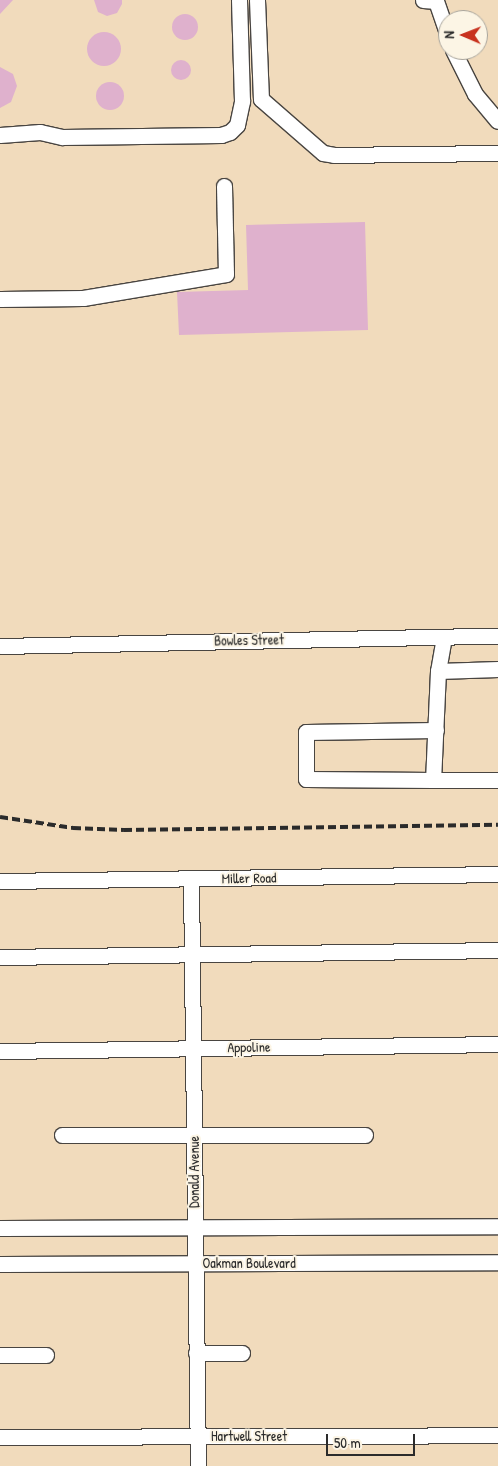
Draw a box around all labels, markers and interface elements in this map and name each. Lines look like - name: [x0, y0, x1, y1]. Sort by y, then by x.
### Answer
- north arrow: [438, 10, 488, 60]
- text: N: [439, 31, 458, 39]
- street label: Bowles Street: [214, 631, 284, 649]
- street label: Miller Road: [222, 869, 276, 887]
- street label: Appoline: [227, 1038, 271, 1056]
- street label: Donald Avenue: [186, 1136, 202, 1208]
- street label: Oakman Boulevard: [202, 1255, 296, 1271]
- scale bar: [328, 1424, 417, 1456]
- street label: Hartwell Street: [211, 1428, 287, 1444]
- text: 50 m: [334, 1432, 361, 1453]

